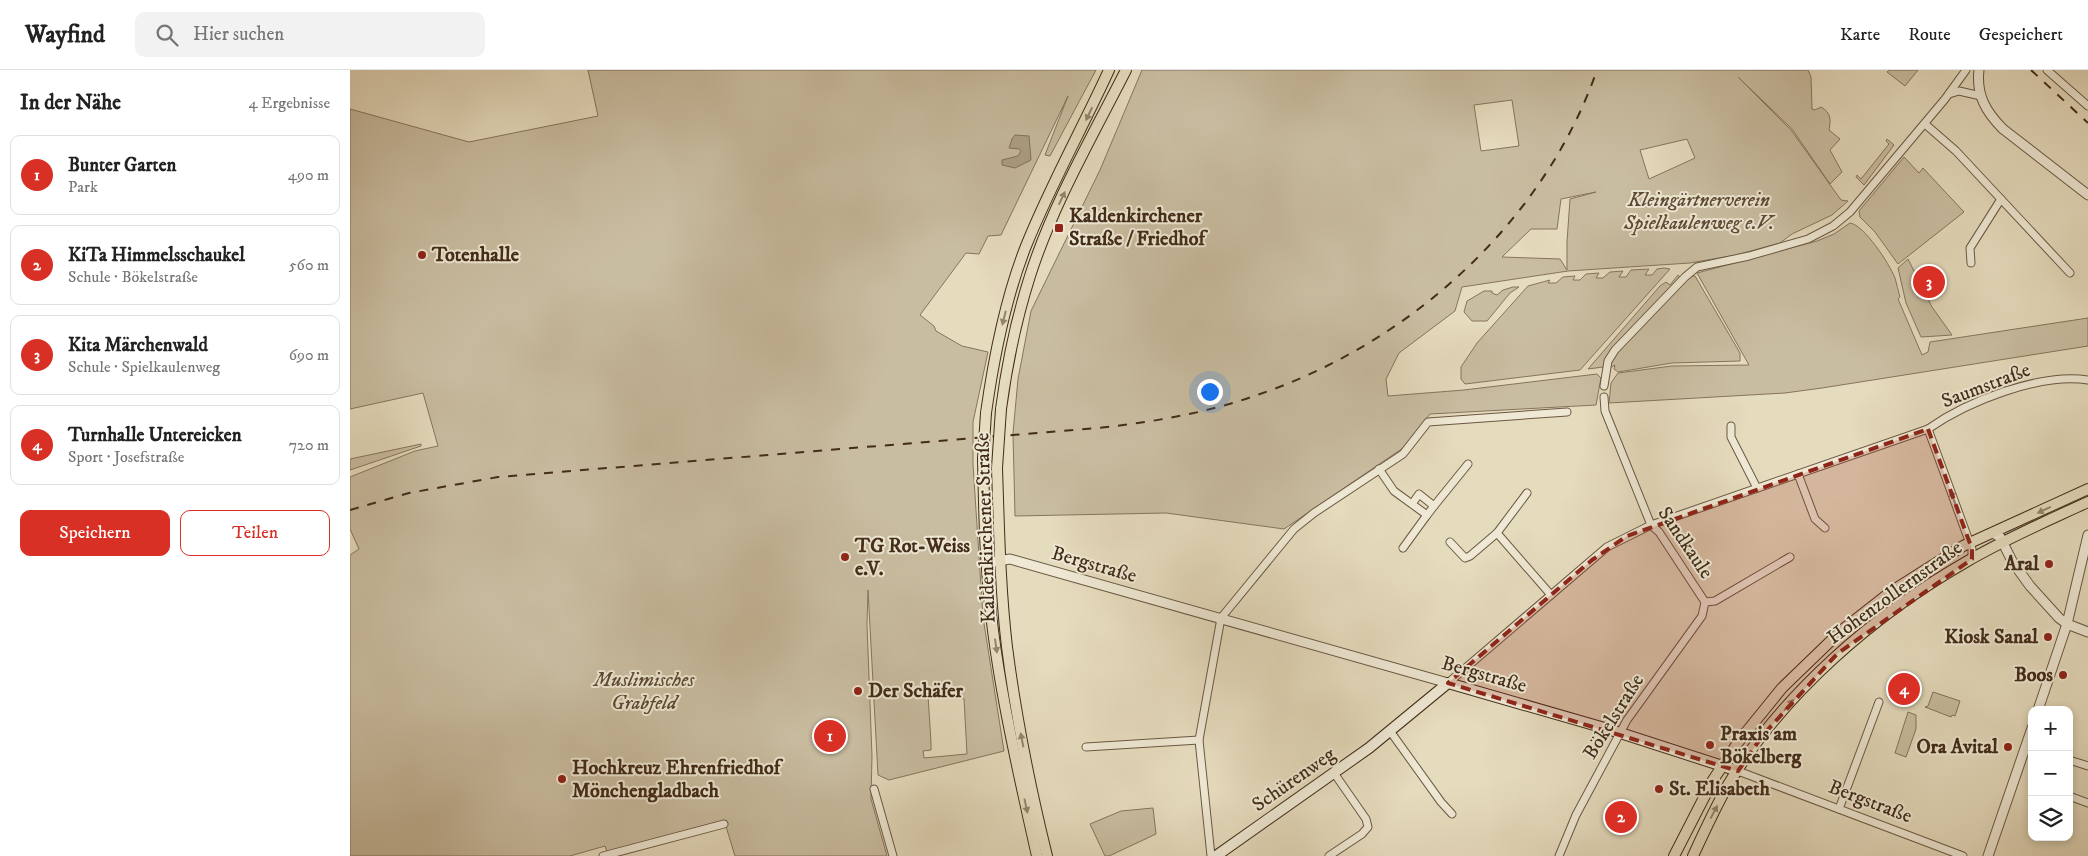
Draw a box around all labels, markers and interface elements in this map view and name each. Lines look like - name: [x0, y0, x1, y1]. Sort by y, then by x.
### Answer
- search box: [135, 12, 485, 57]
- text: Wayfind: [25, 20, 105, 50]
- icon: search: [153, 21, 181, 49]
- text: Hier suchen: [193, 23, 284, 46]
- text: Karte: [1840, 24, 1880, 46]
- text: Route: [1908, 24, 1951, 46]
- text: Gespeichert: [1979, 24, 2063, 46]
- text: In der Nähe: [20, 90, 121, 116]
- text: 4 Ergebnisse: [248, 93, 330, 113]
- one-way arrow: [1084, 107, 1092, 121]
- text: Bunter Garten: [68, 154, 176, 177]
- text: 1: [34, 165, 40, 185]
- text: 490 m: [288, 165, 329, 185]
- text: Park: [68, 177, 98, 197]
- park label: Kleingärtnerverein Spielkaulenweg e.V.: [1623, 188, 1776, 236]
- one-way arrow: [1058, 191, 1066, 205]
- place label: Kaldenkirchener Straße / Friedhof: [1069, 204, 1208, 252]
- marker: Kaldenkirchener Straße / Friedhof: [1053, 222, 1065, 234]
- place label: Totenhalle: [431, 243, 520, 268]
- text: KiTa Himmelsschaukel: [68, 244, 245, 267]
- marker: Totenhalle: [416, 249, 428, 261]
- text: 2: [33, 255, 41, 275]
- text: 560 m: [289, 255, 329, 275]
- pin: 3: [1913, 263, 1945, 301]
- text: Schule · Bökelstraße: [68, 267, 198, 287]
- one-way arrow: [1000, 310, 1008, 325]
- text: Kita Märchenwald: [68, 334, 208, 357]
- text: 3: [34, 345, 40, 365]
- text: 690 m: [289, 345, 329, 365]
- text: Schule · Spielkaulenweg: [68, 357, 220, 377]
- street label: Saumstraße: [1938, 358, 2034, 414]
- your location: [1197, 379, 1223, 405]
- text: Turnhalle Untereicken: [68, 424, 242, 447]
- street label: Kaldenkirchener Straße: [970, 432, 1002, 624]
- text: 4: [32, 435, 42, 455]
- text: 720 m: [289, 435, 329, 455]
- text: Sport · Josefstraße: [68, 447, 184, 467]
- one-way arrow: [1949, 489, 1956, 504]
- street label: Sandkaule: [1652, 502, 1718, 584]
- one-way arrow: [2037, 506, 2051, 514]
- button: Speichern: [20, 510, 170, 556]
- button: Teilen: [180, 510, 330, 556]
- place label: TG Rot-Weiss e.V.: [854, 534, 970, 582]
- street label: Hohenzollernstraße: [1822, 536, 1968, 650]
- street label: Bergstraße: [1048, 541, 1140, 589]
- marker: TG Rot-Weiss e.V.: [839, 551, 851, 563]
- place label: Aral: [2003, 552, 2040, 577]
- marker: Aral: [2043, 558, 2055, 570]
- place label: Kiosk Sanal: [1944, 625, 2039, 650]
- marker: Kiosk Sanal: [2042, 631, 2054, 643]
- one-way arrow: [992, 638, 1000, 654]
- street label: Bergstraße: [1438, 651, 1530, 699]
- place label: Boos: [2014, 663, 2053, 688]
- park label: Muslimisches Grabfeld: [592, 668, 695, 716]
- marker: Boos: [2057, 669, 2069, 681]
- street label: Bökelstraße: [1578, 670, 1650, 764]
- pin: 4: [1888, 670, 1920, 708]
- place label: Der Schäfer: [868, 679, 964, 704]
- marker: Der Schäfer: [852, 685, 864, 697]
- one-way arrow: [1783, 699, 1795, 711]
- map controls: [2028, 706, 2073, 841]
- button: +: [2028, 706, 2073, 751]
- pin: 1: [814, 717, 846, 755]
- place label: Praxis am Bökelberg: [1720, 722, 1802, 770]
- one-way arrow: [1018, 732, 1026, 748]
- place label: Ora Avital: [1916, 735, 1999, 760]
- marker: Praxis am Bökelberg: [1704, 739, 1716, 751]
- marker: Ora Avital: [2002, 741, 2014, 753]
- street label: Schürenweg: [1248, 742, 1341, 818]
- button: −: [2028, 751, 2073, 796]
- place label: Hochkreuz Ehrenfriedhof Mönchengladbach: [572, 756, 784, 804]
- marker: Hochkreuz Ehrenfriedhof Mönchengladbach: [556, 773, 568, 785]
- street label: Bergstraße: [1825, 775, 1915, 829]
- place label: St. Elisabeth: [1669, 777, 1770, 802]
- marker: St. Elisabeth: [1653, 783, 1665, 795]
- button: layers: [2028, 796, 2073, 841]
- one-way arrow: [1022, 798, 1030, 813]
- pin: 2: [1605, 798, 1637, 836]
- one-way arrow: [1710, 805, 1718, 820]

